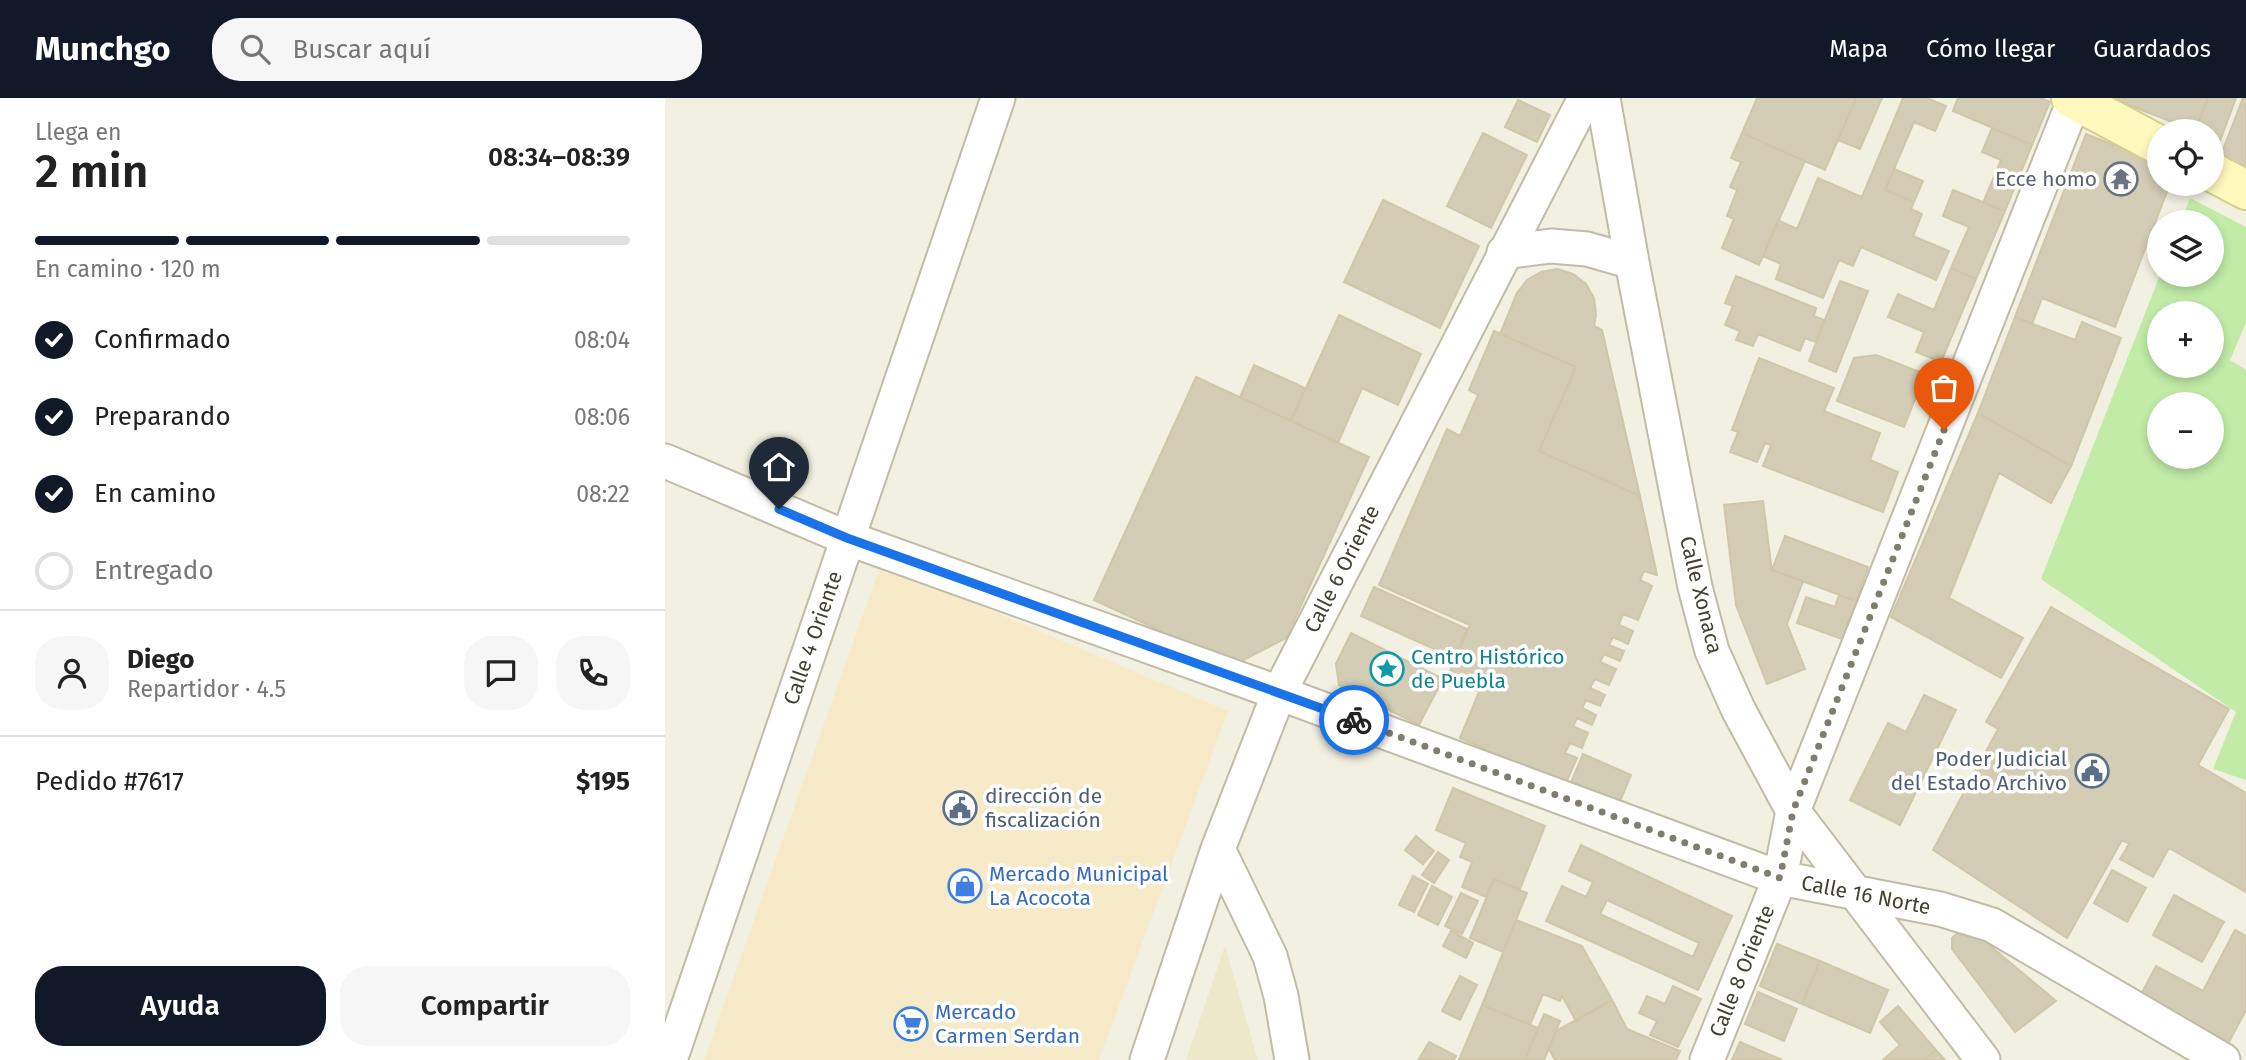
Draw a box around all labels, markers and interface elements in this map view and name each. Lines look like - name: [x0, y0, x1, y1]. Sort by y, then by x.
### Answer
- search box: [212, 18, 702, 81]
- text: Munchgo: [35, 29, 170, 69]
- icon: search: [236, 30, 274, 68]
- text: Buscar aquí: [292, 34, 431, 65]
- text: Mapa: [1829, 35, 1888, 63]
- text: Cómo llegar: [1926, 35, 2055, 63]
- text: Guardados: [2093, 35, 2211, 63]
- text: Llega en: [35, 118, 121, 146]
- map controls: [2147, 119, 2224, 469]
- button: locate: [2147, 119, 2224, 196]
- text: 08:34–08:39: [488, 142, 630, 173]
- text: 2 min: [35, 144, 148, 199]
- temple icon: Ecce homo: [2102, 160, 2140, 198]
- place label: Ecce homo: [1995, 166, 2097, 192]
- button: layers: [2147, 210, 2224, 287]
- text: En camino · 120 m: [35, 255, 221, 283]
- button: +: [2147, 301, 2224, 378]
- icon: check: [35, 321, 73, 359]
- text: Confirmado: [94, 324, 231, 355]
- text: 08:04: [574, 326, 630, 354]
- pin: [1914, 358, 1974, 430]
- icon: bag: [1925, 369, 1963, 407]
- button: −: [2147, 392, 2224, 469]
- icon: check: [35, 398, 73, 436]
- text: Preparando: [94, 401, 231, 432]
- text: 08:06: [574, 403, 630, 431]
- pin: [749, 437, 809, 509]
- icon: home: [760, 448, 798, 486]
- icon: check: [35, 475, 73, 513]
- text: En camino: [94, 478, 216, 509]
- text: 08:22: [576, 480, 630, 508]
- street label: Calle 6 Oriente: [1299, 501, 1385, 637]
- street label: Calle Xonaca: [1674, 534, 1728, 656]
- text: Entregado: [94, 555, 214, 586]
- street label: Calle 4 Oriente: [778, 568, 848, 708]
- button: person: [35, 636, 109, 710]
- button: chat: [464, 636, 538, 710]
- button: phone: [556, 636, 630, 710]
- text: Diego: [127, 644, 195, 675]
- place label: Centro Histórico de Puebla: [1411, 644, 1564, 694]
- place icon: Centro Histórico de Puebla: [1368, 650, 1406, 688]
- text: Repartidor · 4.5: [127, 675, 286, 703]
- courier: [1319, 685, 1389, 755]
- icon: bike: [1335, 701, 1373, 739]
- place label: Poder Judicial del Estado Archivo: [1891, 746, 2067, 796]
- public building icon: Poder Judicial del Estado Archivo: [2073, 752, 2111, 790]
- text: Pedido #7617: [35, 766, 184, 797]
- text: $195: [576, 766, 630, 797]
- place label: dirección de fiscalización: [985, 783, 1102, 833]
- public building icon: dirección de fiscalización: [941, 789, 979, 827]
- place label: Mercado Municipal La Acocota: [989, 861, 1168, 911]
- shop icon: Mercado Municipal La Acocota: [946, 867, 984, 905]
- street label: Calle 16 Norte: [1799, 870, 1933, 920]
- street label: Calle 8 Oriente: [1704, 901, 1780, 1041]
- button: Ayuda: [35, 966, 326, 1046]
- button: Compartir: [340, 966, 630, 1046]
- place label: Mercado Carmen Serdan: [935, 999, 1080, 1049]
- supermarket icon: Mercado Carmen Serdan: [892, 1005, 930, 1043]

